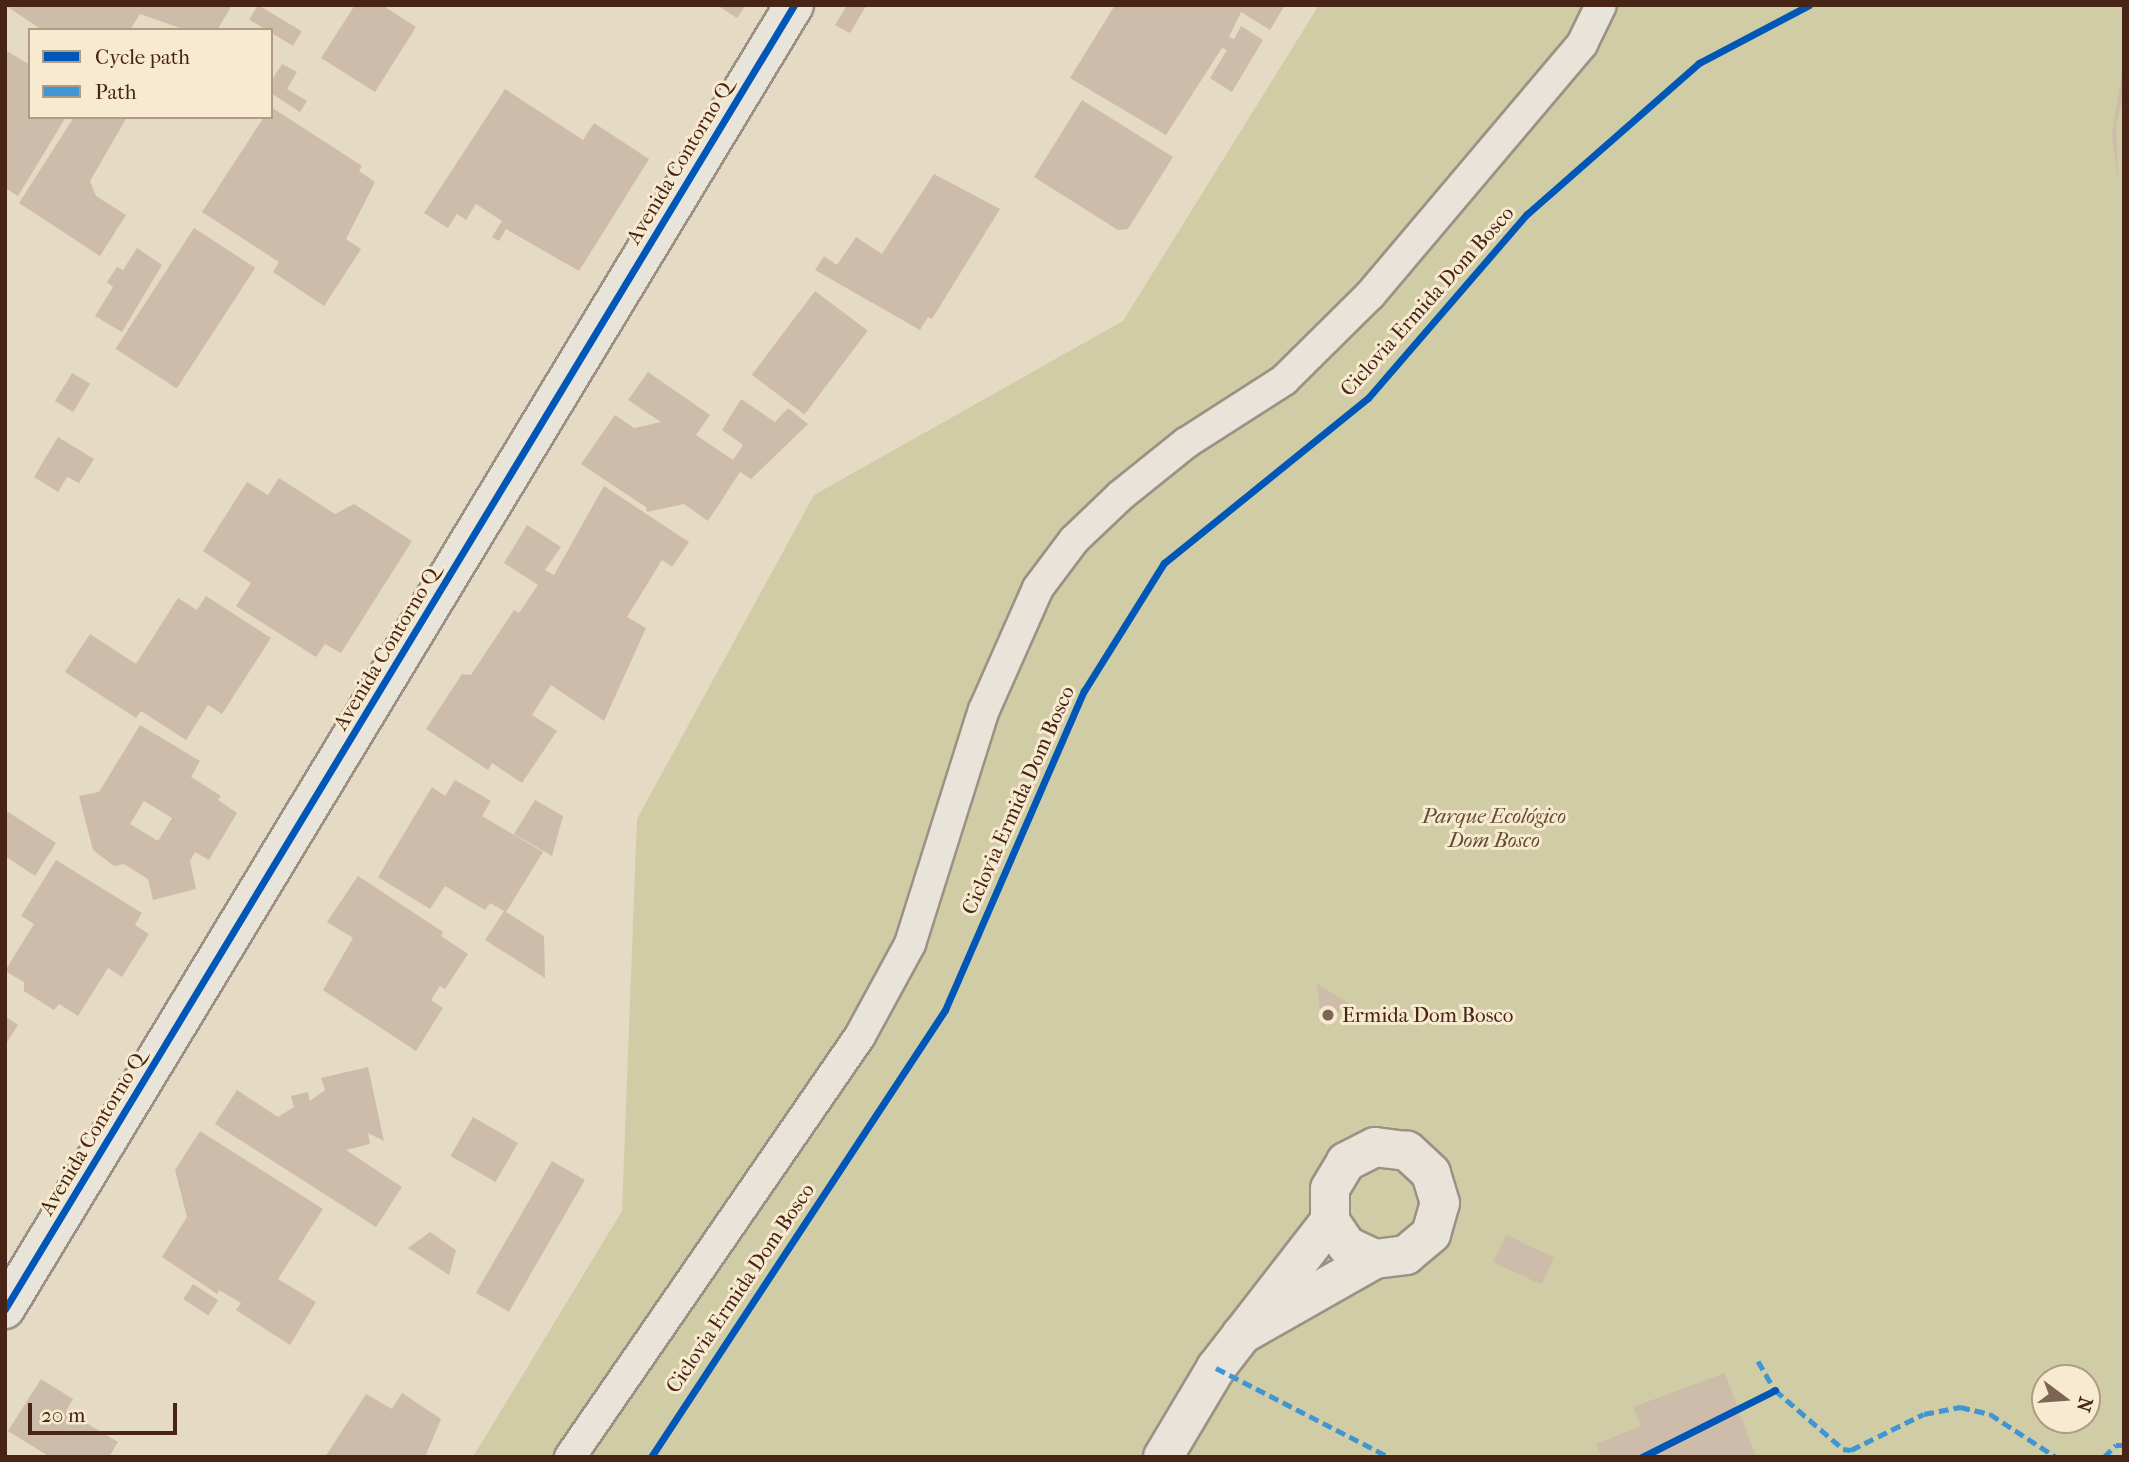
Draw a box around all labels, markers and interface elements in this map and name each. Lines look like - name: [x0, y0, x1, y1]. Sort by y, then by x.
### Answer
- legend: [28, 28, 273, 119]
- text: Cycle path: [95, 45, 190, 69]
- street label: Avenida Contorno Q: [621, 77, 737, 249]
- text: Path: [95, 80, 136, 104]
- street label: Ciclovia Ermida Dom Bosco: [1335, 201, 1519, 401]
- street label: Avenida Contorno Q: [328, 563, 444, 735]
- street label: Ciclovia Ermida Dom Bosco: [956, 682, 1080, 918]
- park label: Parque Ecológico Dom Bosco: [1422, 803, 1566, 853]
- place label: Ermida Dom Bosco: [1342, 1002, 1513, 1028]
- marker: Ermida Dom Bosco: [1320, 1007, 1336, 1023]
- street label: Avenida Contorno Q: [34, 1048, 150, 1220]
- street label: Ciclovia Ermida Dom Bosco: [660, 1178, 820, 1398]
- north arrow: [2031, 1364, 2101, 1434]
- scale bar: [32, 1388, 180, 1432]
- text: N: [2072, 1394, 2097, 1414]
- text: 20 m: [41, 1403, 85, 1427]

